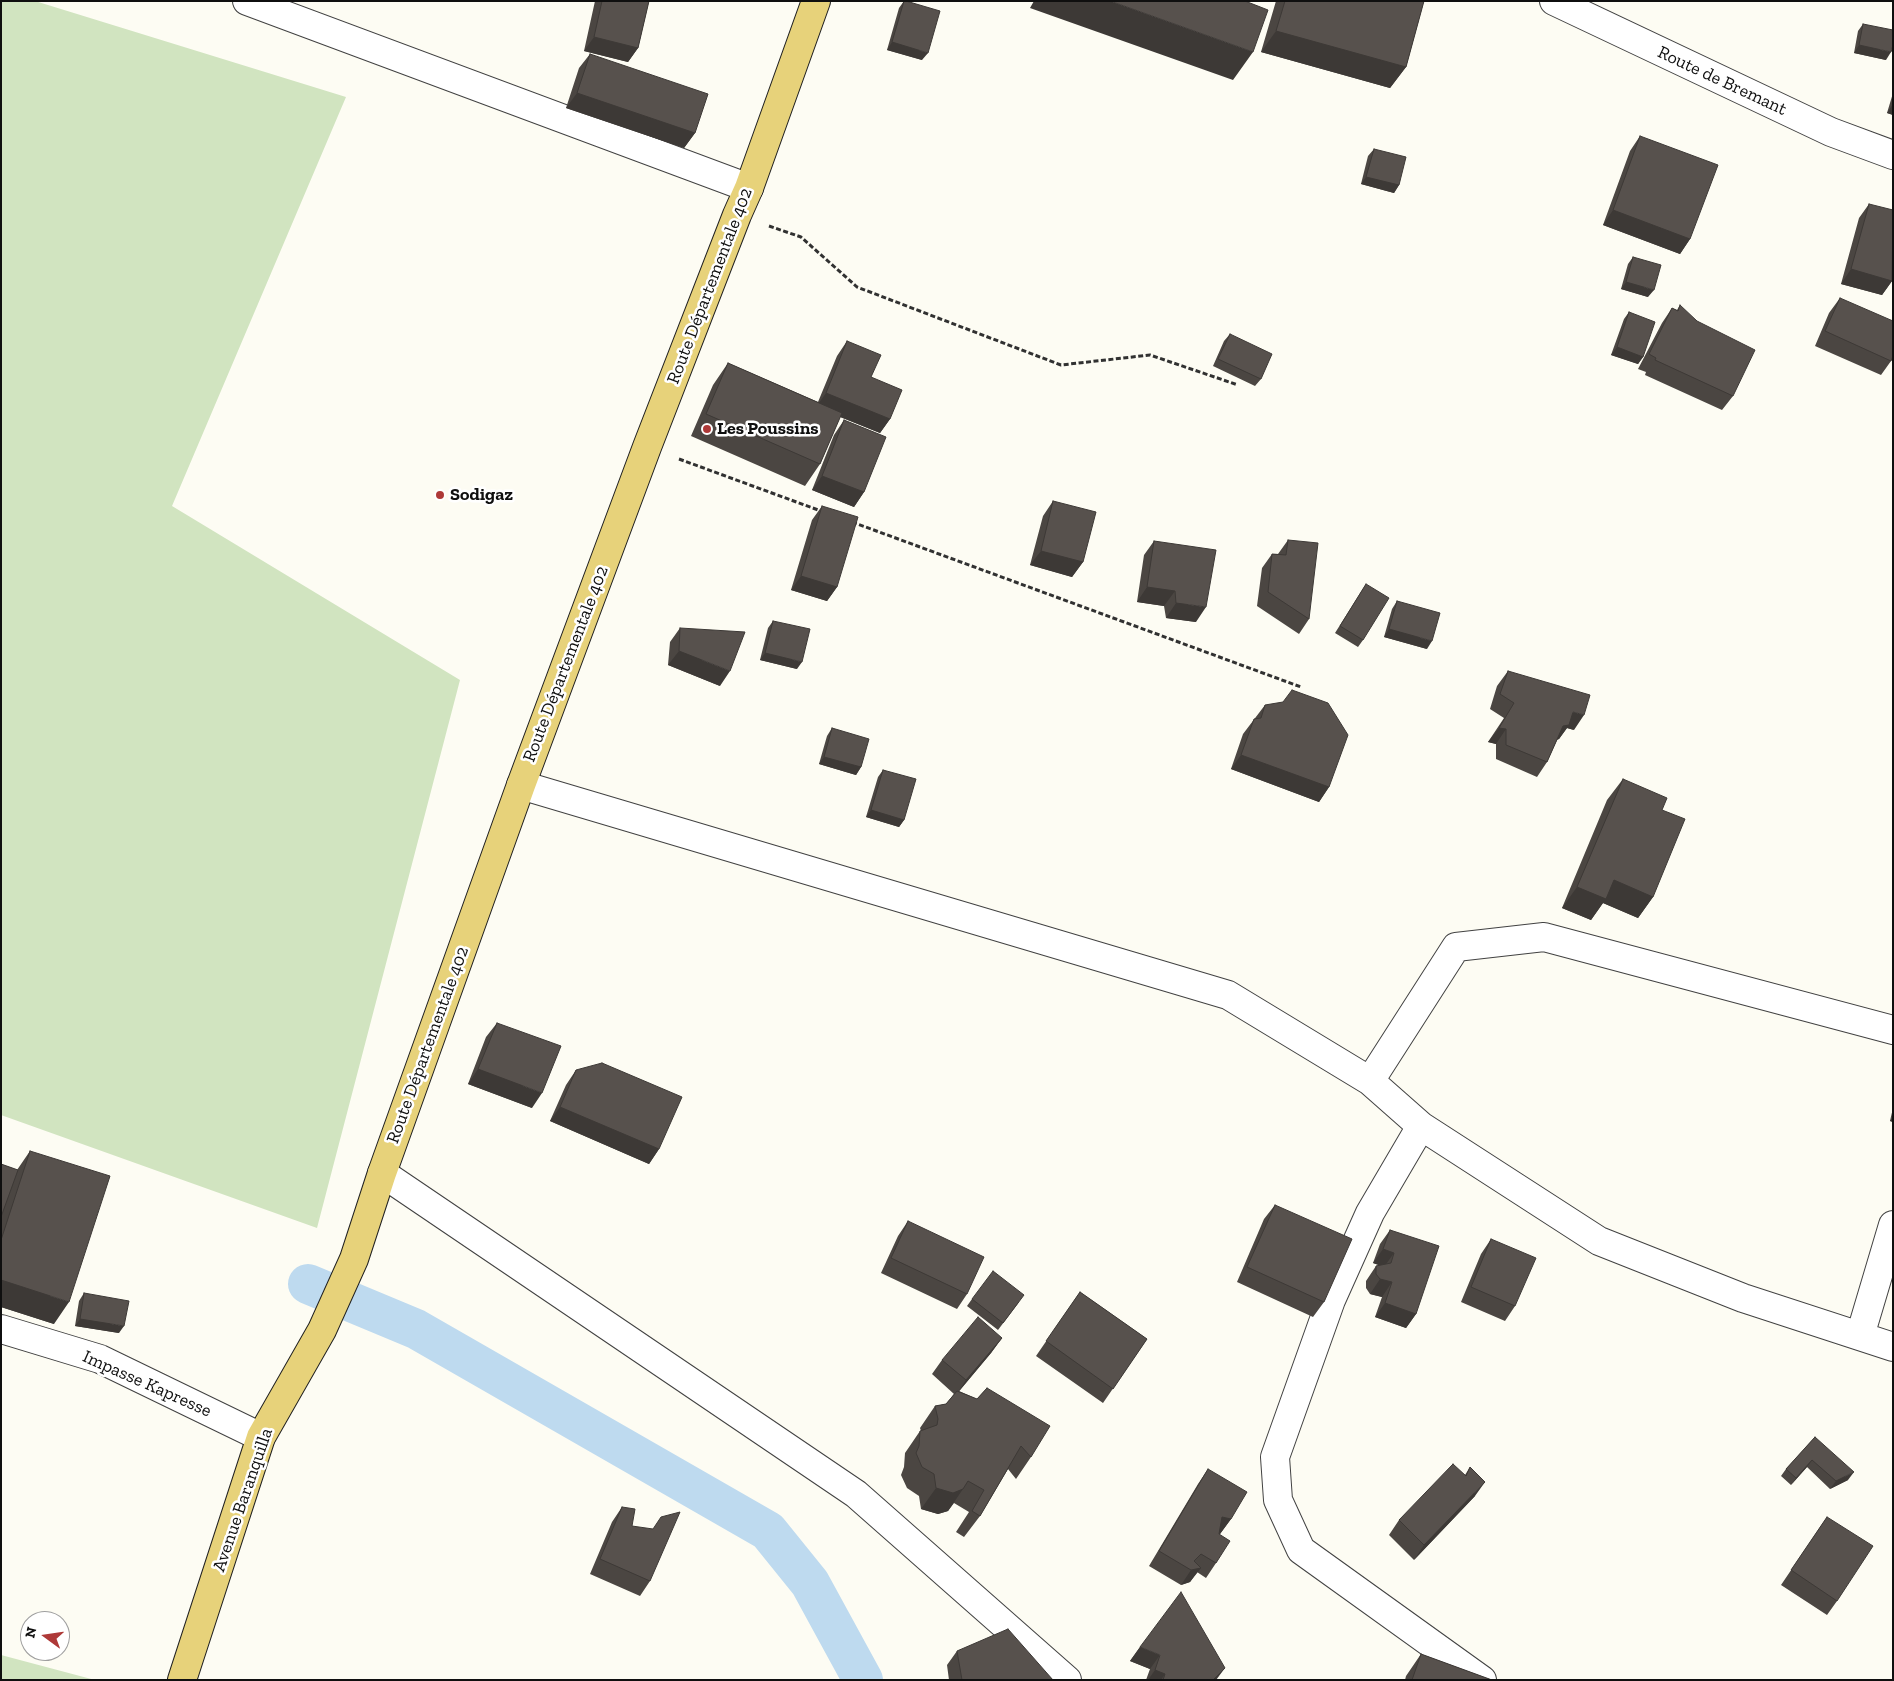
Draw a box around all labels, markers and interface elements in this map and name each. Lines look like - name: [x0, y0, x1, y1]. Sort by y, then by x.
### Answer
- street label: Route de Bremant: [1654, 42, 1790, 120]
- street label: Route Départementale 402: [663, 185, 757, 387]
- place label: Les Poussins: [717, 418, 819, 440]
- marker: Les Poussins: [701, 423, 713, 435]
- place label: Sodigaz: [450, 484, 513, 506]
- marker: Sodigaz: [434, 489, 446, 501]
- street label: Route Départementale 402: [519, 563, 613, 765]
- street label: Route Départementale 402: [382, 943, 474, 1147]
- street label: Impasse Kapresse: [79, 1346, 215, 1422]
- street label: Avenue Baranquilla: [208, 1425, 278, 1575]
- north arrow: [20, 1611, 70, 1661]
- text: N: [21, 1625, 40, 1640]

